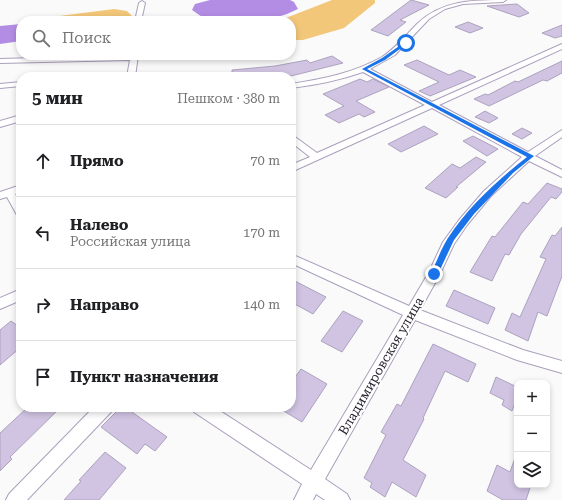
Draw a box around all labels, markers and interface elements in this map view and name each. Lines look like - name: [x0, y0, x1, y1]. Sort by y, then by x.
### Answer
- search box: [16, 16, 296, 60]
- icon: search: [30, 27, 52, 49]
- text: Поиск: [62, 29, 111, 47]
- route start: [397, 34, 415, 52]
- text: 5 мин: [32, 88, 83, 108]
- text: Пешком · 380 m: [177, 91, 280, 106]
- icon: ahead: [32, 150, 54, 172]
- text: Прямо: [70, 152, 124, 170]
- text: 70 m: [250, 153, 280, 168]
- text: Налево: [70, 216, 129, 234]
- icon: left: [32, 222, 54, 244]
- text: 170 m: [243, 225, 280, 240]
- text: Российская улица: [70, 234, 190, 249]
- route end: [425, 265, 443, 283]
- icon: right: [32, 294, 54, 316]
- street label: Владимировская улица: [335, 294, 427, 438]
- text: Направо: [70, 296, 139, 314]
- text: 140 m: [243, 297, 280, 312]
- icon: arrive: [32, 366, 54, 388]
- text: Пункт назначения: [70, 368, 218, 386]
- map controls: [514, 380, 550, 488]
- button: +: [514, 380, 550, 416]
- button: −: [514, 416, 550, 452]
- button: layers: [514, 452, 550, 488]

